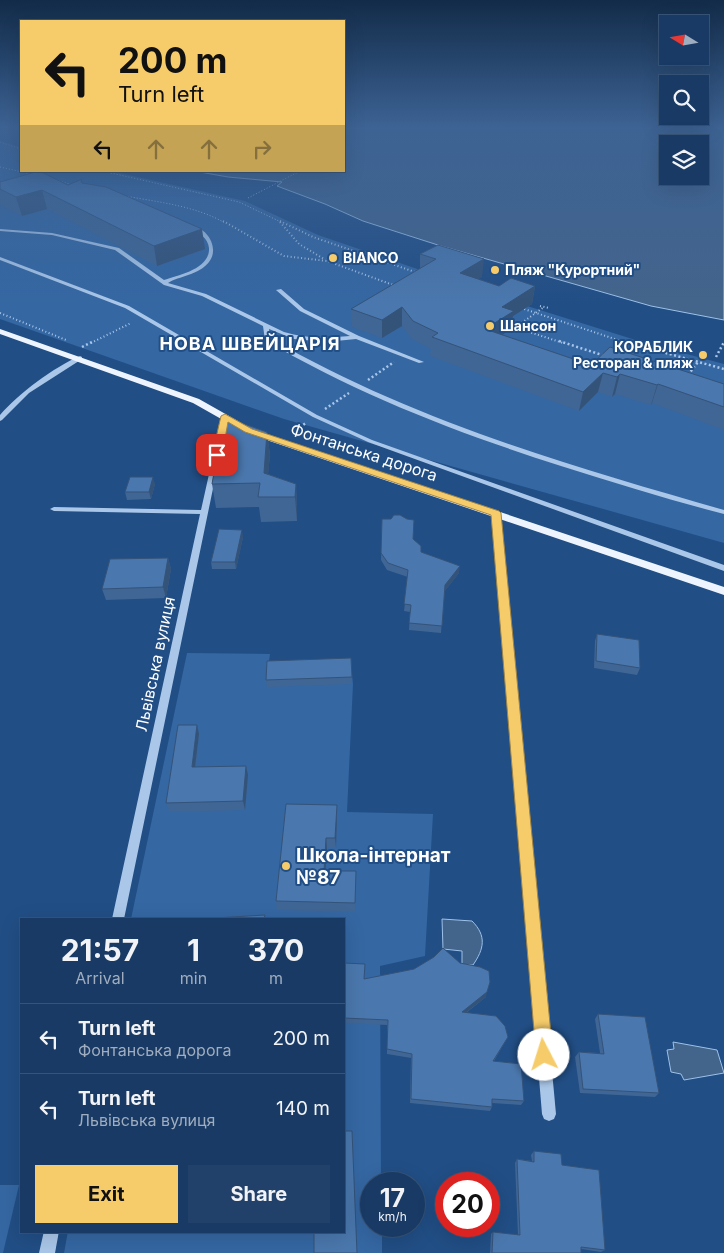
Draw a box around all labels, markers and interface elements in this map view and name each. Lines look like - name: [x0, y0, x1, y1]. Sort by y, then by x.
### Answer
- north arrow: [659, 15, 709, 65]
- map controls: [659, 15, 709, 185]
- text: 200 m: [118, 39, 227, 81]
- icon: left: [35, 40, 100, 105]
- button: search: [659, 75, 709, 125]
- text: Turn left: [118, 81, 204, 107]
- icon: left: [89, 135, 117, 163]
- icon: ahead: [142, 135, 170, 163]
- icon: ahead: [195, 135, 223, 163]
- icon: right: [248, 135, 276, 163]
- button: layers: [659, 135, 709, 185]
- place label: BIANCO: [343, 249, 399, 266]
- marker: BIANCO: [327, 252, 339, 264]
- place label: Пляж "Курортний": [505, 261, 640, 278]
- marker: Пляж "Курортний": [489, 264, 501, 276]
- place label: Шансон: [500, 317, 556, 334]
- marker: Шансон: [484, 320, 496, 332]
- district label: НОВА ШВЕЙЦАРІЯ: [159, 333, 341, 354]
- place label: КОРАБЛИК Ресторан & пляж: [573, 338, 693, 371]
- marker: КОРАБЛИК Ресторан & пляж: [697, 349, 709, 361]
- street label: Фонтанська дорога: [288, 419, 440, 485]
- pin: [196, 434, 238, 476]
- icon: arrive: [203, 441, 231, 469]
- street label: Львівська вулиця: [131, 595, 179, 733]
- place label: Школа-інтернат №87: [296, 844, 451, 889]
- marker: Школа-інтернат №87: [280, 860, 292, 872]
- text: 21:57: [61, 932, 139, 968]
- text: 1: [187, 932, 200, 968]
- text: 370: [248, 932, 304, 968]
- text: Arrival: [75, 968, 125, 988]
- text: min: [180, 968, 207, 988]
- text: m: [269, 968, 283, 988]
- text: Turn left: [78, 1017, 156, 1040]
- icon: left: [35, 1025, 63, 1053]
- text: 200 m: [272, 1027, 330, 1050]
- position arrow: [517, 1028, 569, 1080]
- text: Фонтанська дорога: [78, 1040, 231, 1060]
- text: Turn left: [78, 1087, 156, 1110]
- icon: left: [35, 1095, 63, 1123]
- text: 140 m: [276, 1097, 330, 1120]
- text: Львівська вулиця: [78, 1110, 215, 1130]
- button: Exit: [35, 1165, 178, 1223]
- button: Share: [188, 1165, 330, 1223]
- speed limit sign: 20: [435, 1172, 500, 1237]
- text: 17: [380, 1183, 405, 1213]
- text: km/h: [378, 1209, 407, 1224]

